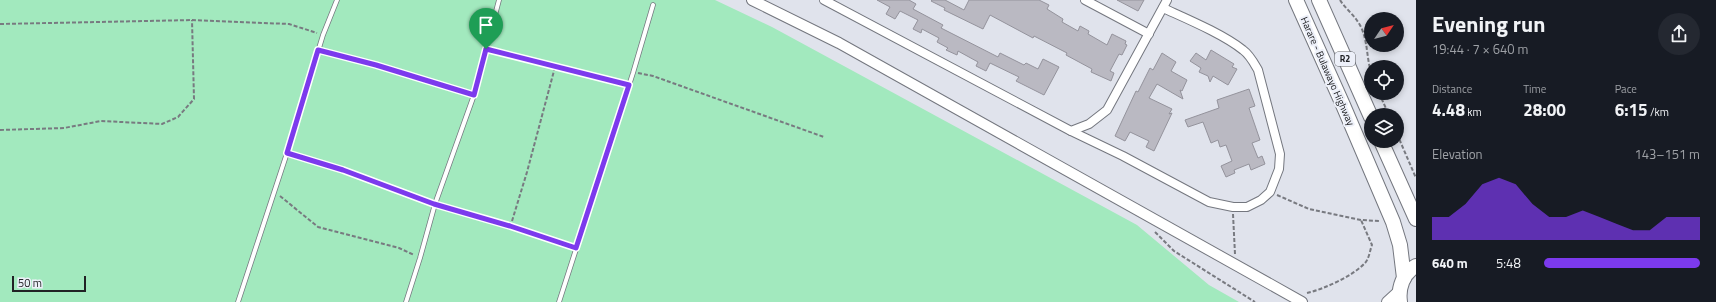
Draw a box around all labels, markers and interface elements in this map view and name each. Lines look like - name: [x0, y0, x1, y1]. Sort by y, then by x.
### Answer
- text: Evening run: [1432, 7, 1545, 41]
- pin: [469, 8, 503, 49]
- north arrow: [1364, 12, 1404, 52]
- map controls: [1364, 12, 1404, 148]
- button: share: [1658, 13, 1700, 55]
- icon: arrive: [475, 14, 497, 36]
- street label: Harare - Bulawayo Highway: [1297, 14, 1358, 128]
- text: 19:44 · 7 × 640 m: [1432, 39, 1528, 59]
- road number: R2: [1335, 52, 1355, 66]
- button: locate: [1364, 60, 1404, 100]
- text: Distance: [1432, 81, 1472, 97]
- text: Time: [1523, 81, 1546, 97]
- text: Pace: [1615, 81, 1637, 97]
- text: 4.48: [1432, 97, 1465, 123]
- text: 28:00: [1523, 97, 1566, 123]
- text: 6:15: [1615, 97, 1648, 123]
- text: km: [1465, 104, 1482, 120]
- text: /km: [1648, 104, 1669, 120]
- button: layers: [1364, 108, 1404, 148]
- text: Elevation: [1432, 144, 1483, 164]
- text: 143–151 m: [1634, 144, 1700, 164]
- text: 640 m: [1432, 253, 1468, 273]
- text: 5:48: [1496, 253, 1521, 273]
- scale bar: [12, 274, 86, 293]
- text: 50 m: [18, 275, 42, 291]

